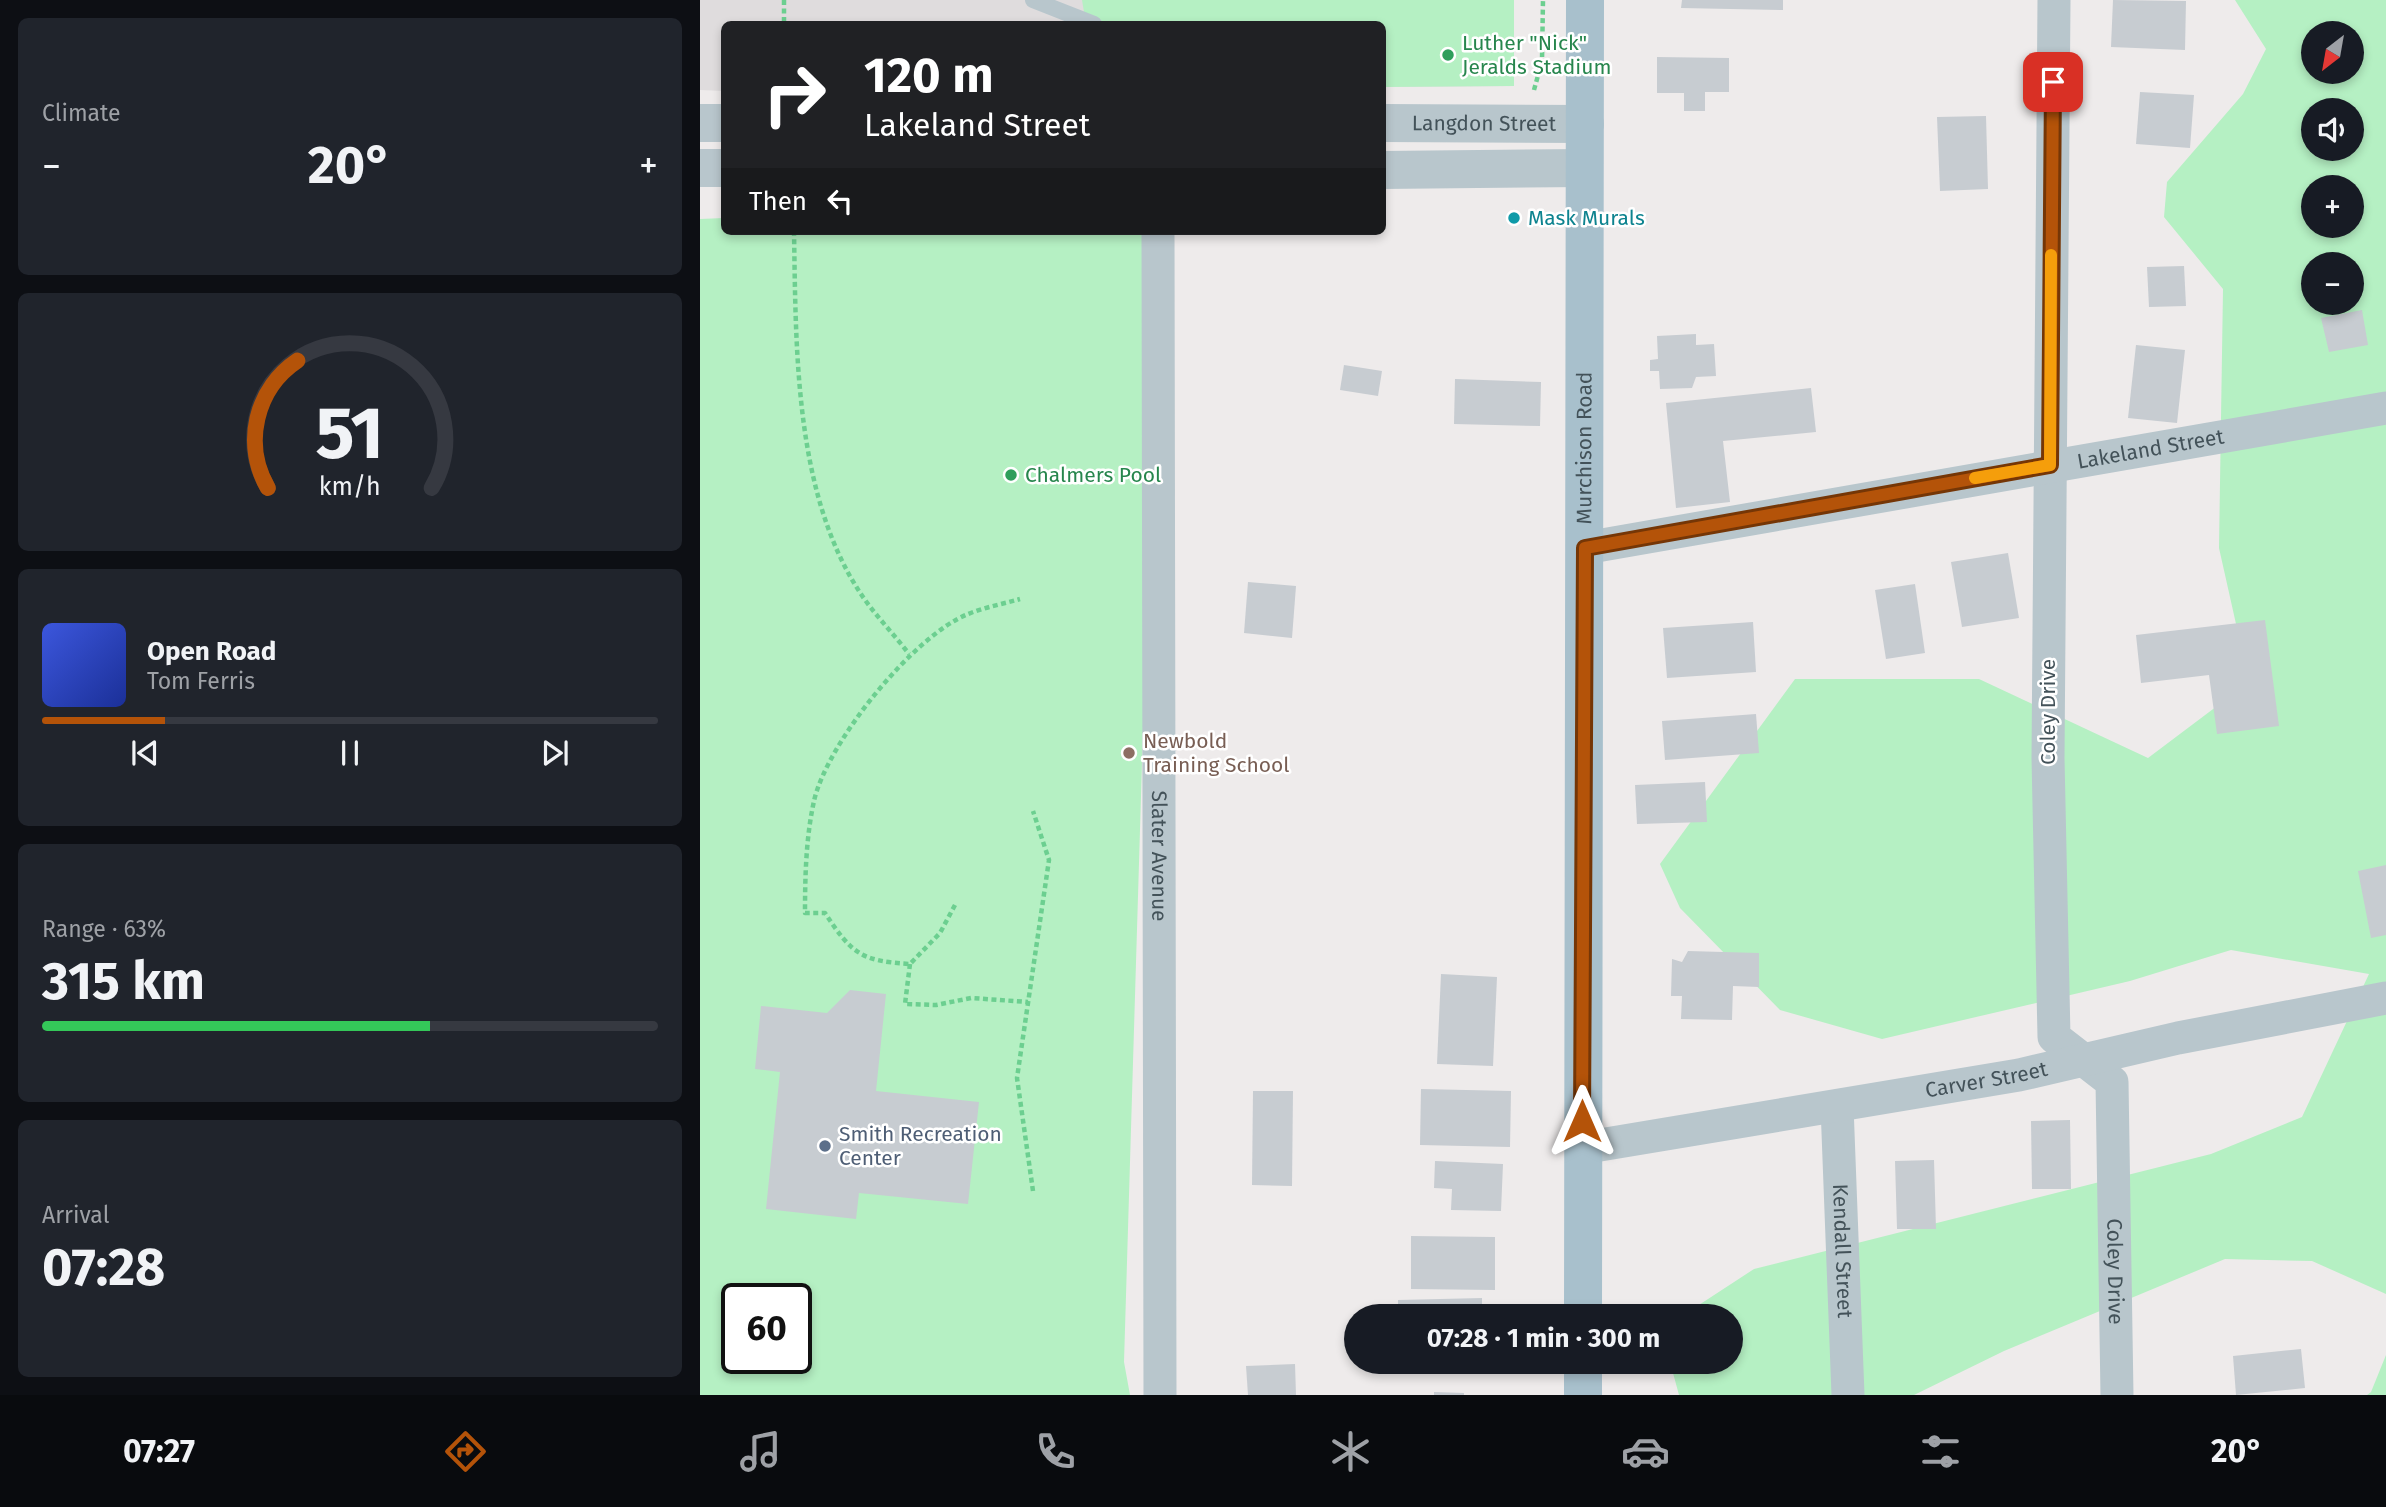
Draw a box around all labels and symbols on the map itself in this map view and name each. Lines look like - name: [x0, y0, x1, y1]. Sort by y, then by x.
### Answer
- north arrow: [2301, 21, 2364, 84]
- place label: Luther "Nick" Jeralds Stadium: [1462, 30, 1611, 80]
- marker: Luther "Nick" Jeralds Stadium: [1440, 47, 1456, 63]
- pin: [2023, 52, 2083, 112]
- street label: Langdon Street: [1412, 110, 1557, 137]
- place label: Mask Murals: [1528, 205, 1645, 231]
- marker: Mask Murals: [1506, 210, 1522, 226]
- street label: Murchison Road: [1571, 372, 1597, 524]
- street label: Lakeland Street: [2075, 423, 2226, 475]
- place label: Chalmers Pool: [1025, 462, 1161, 488]
- marker: Chalmers Pool: [1003, 467, 1019, 483]
- street label: Coley Drive: [2035, 659, 2061, 765]
- place label: Newbold Training School: [1143, 728, 1289, 778]
- marker: Newbold Training School: [1121, 745, 1137, 761]
- street label: Slater Avenue: [1146, 790, 1172, 922]
- street label: Carver Street: [1923, 1056, 2050, 1103]
- position arrow: [1545, 1084, 1619, 1158]
- place label: Smith Recreation Center: [839, 1121, 1002, 1171]
- marker: Smith Recreation Center: [817, 1138, 833, 1154]
- street label: Kendall Street: [1827, 1183, 1858, 1319]
- street label: Coley Drive: [2101, 1218, 2129, 1325]
- speed limit sign: 60: [721, 1283, 812, 1374]

